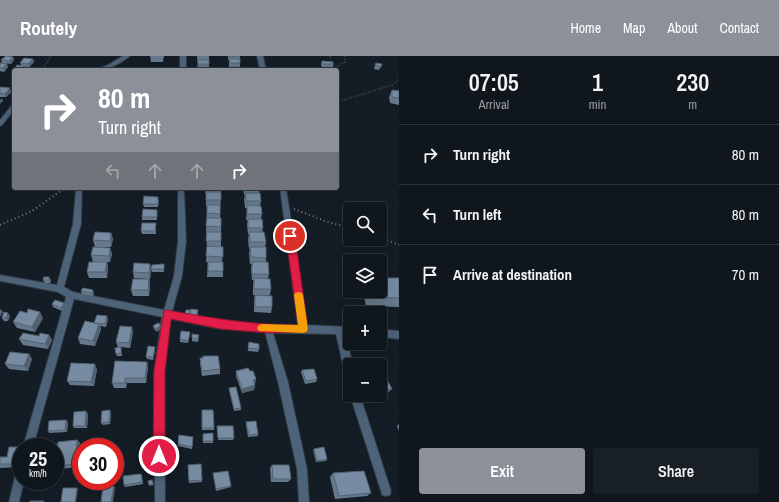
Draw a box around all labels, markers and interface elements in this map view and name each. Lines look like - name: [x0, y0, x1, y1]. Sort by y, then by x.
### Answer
- text: Routely: [20, 15, 77, 41]
- text: Home: [570, 19, 601, 37]
- text: Map: [623, 19, 645, 37]
- text: About: [667, 19, 697, 37]
- text: Contact: [719, 19, 759, 37]
- text: 07:05: [469, 66, 519, 98]
- text: 1: [592, 66, 603, 98]
- text: 230: [676, 66, 709, 98]
- text: 80 m: [98, 79, 150, 117]
- icon: right: [32, 84, 84, 136]
- text: Arrival: [478, 96, 509, 113]
- text: min: [589, 96, 606, 113]
- text: m: [688, 96, 697, 113]
- text: Turn right: [98, 115, 161, 140]
- icon: right: [419, 144, 441, 166]
- text: Turn right: [453, 144, 510, 165]
- text: 80 m: [732, 144, 759, 165]
- icon: left: [102, 160, 124, 182]
- icon: ahead: [144, 160, 166, 182]
- icon: ahead: [186, 160, 208, 182]
- icon: right: [228, 160, 250, 182]
- map controls: [343, 202, 387, 402]
- button: search: [343, 202, 387, 246]
- icon: left: [419, 204, 441, 226]
- text: Turn left: [453, 204, 501, 225]
- text: 80 m: [732, 204, 759, 225]
- pin: [273, 219, 307, 253]
- icon: arrive: [279, 225, 301, 247]
- button: layers: [343, 254, 387, 298]
- icon: arrive: [419, 264, 441, 286]
- text: Arrive at destination: [453, 264, 572, 285]
- text: 70 m: [732, 264, 759, 285]
- button: +: [343, 306, 387, 350]
- button: −: [343, 358, 387, 402]
- position arrow: [138, 435, 180, 477]
- speed limit sign: 30: [72, 438, 124, 490]
- text: 25: [29, 445, 47, 472]
- button: Exit: [419, 448, 585, 494]
- button: Share: [593, 448, 759, 494]
- text: km/h: [29, 467, 47, 480]

